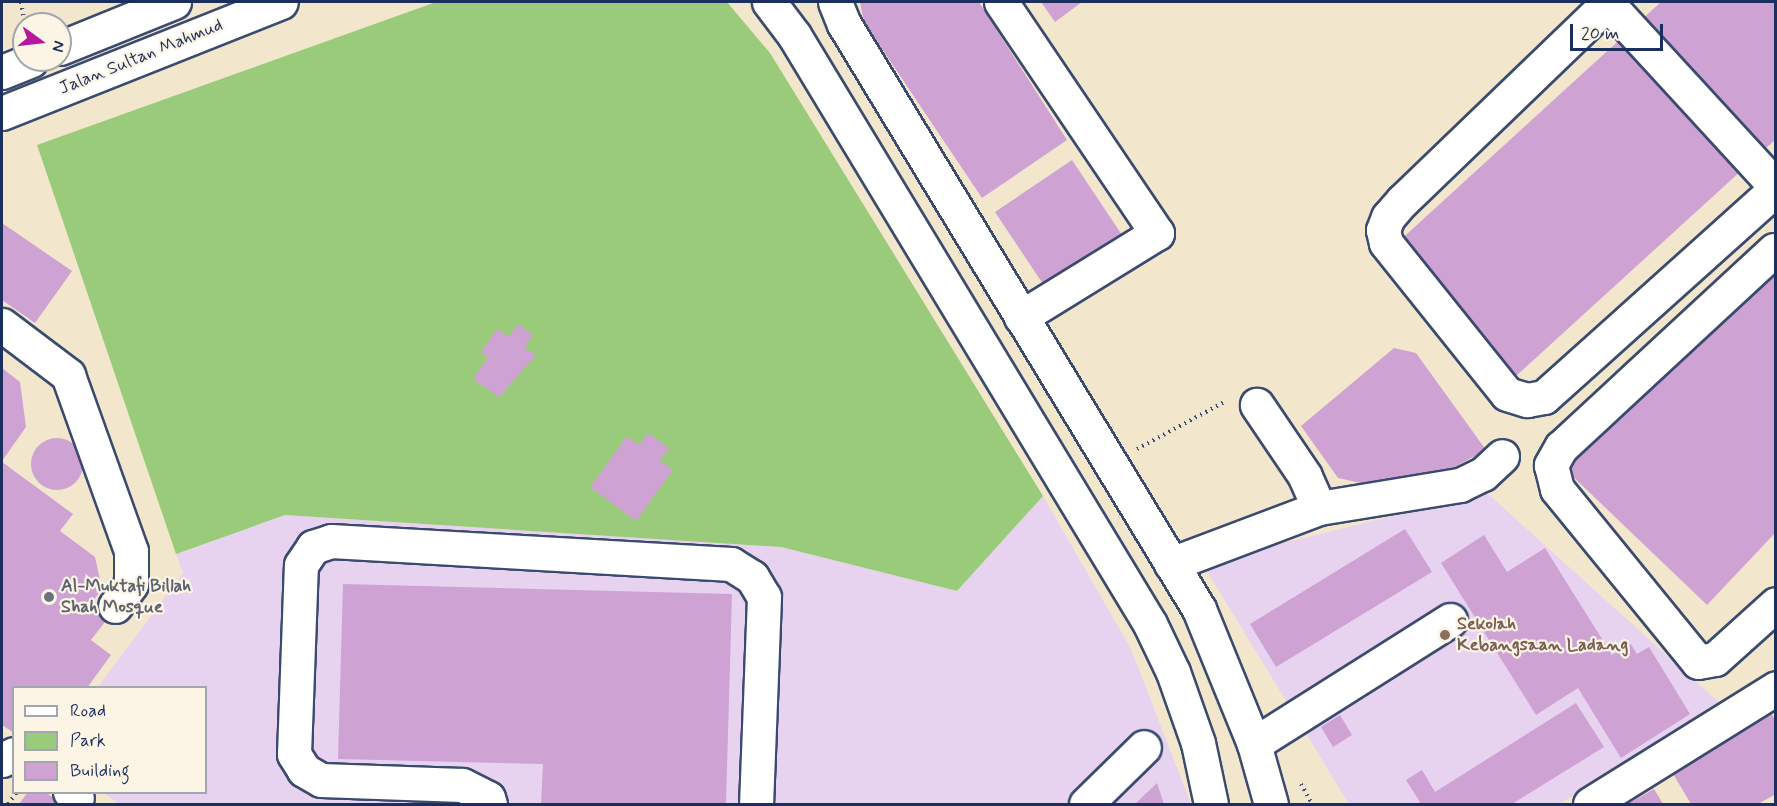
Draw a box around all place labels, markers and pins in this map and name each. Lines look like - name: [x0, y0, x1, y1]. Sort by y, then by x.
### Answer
- place label: Al-Muktafi Billah Shah Mosque: [61, 576, 191, 618]
- marker: Al-Muktafi Billah Shah Mosque: [42, 590, 56, 604]
- place label: Sekolah Kebangsaan Ladang: [1457, 614, 1627, 656]
- marker: Sekolah Kebangsaan Ladang: [1438, 628, 1452, 642]

